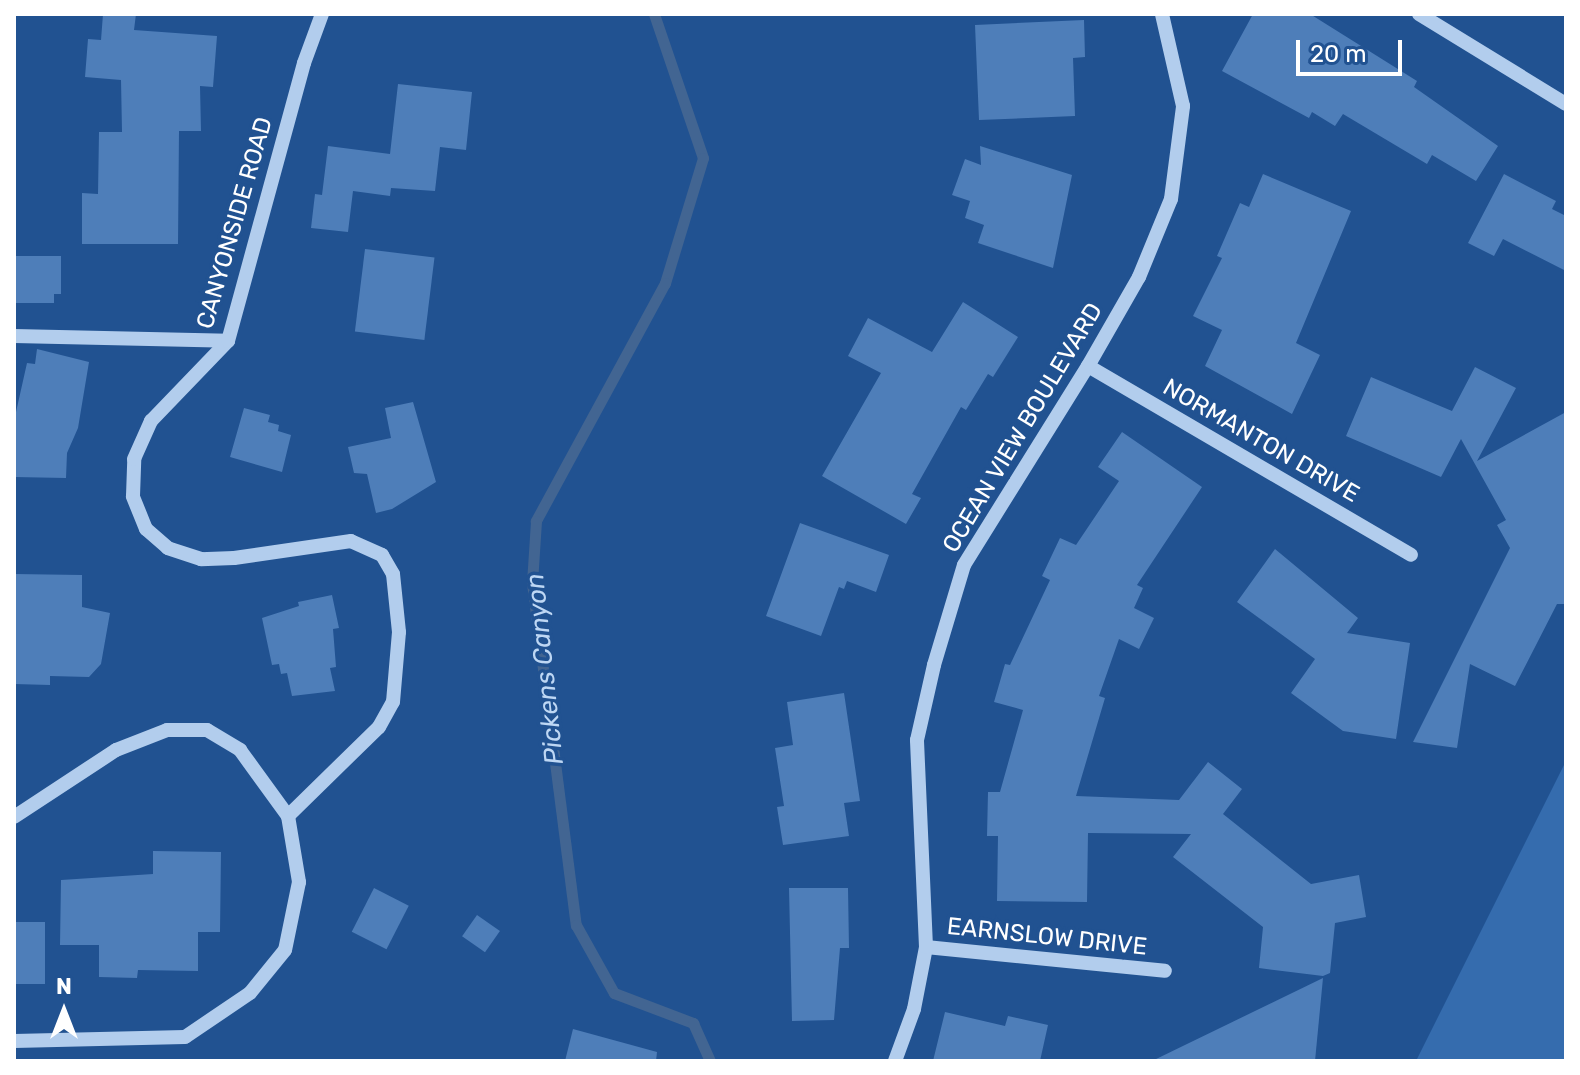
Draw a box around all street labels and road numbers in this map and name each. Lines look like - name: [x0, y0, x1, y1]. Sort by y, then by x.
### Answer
- street label: CANYONSIDE ROAD: [191, 114, 279, 332]
- street label: OCEAN VIEW BOULEVARD: [937, 298, 1109, 558]
- street label: NORMANTON DRIVE: [1158, 373, 1364, 509]
- street label: EARNSLOW DRIVE: [945, 912, 1149, 962]

